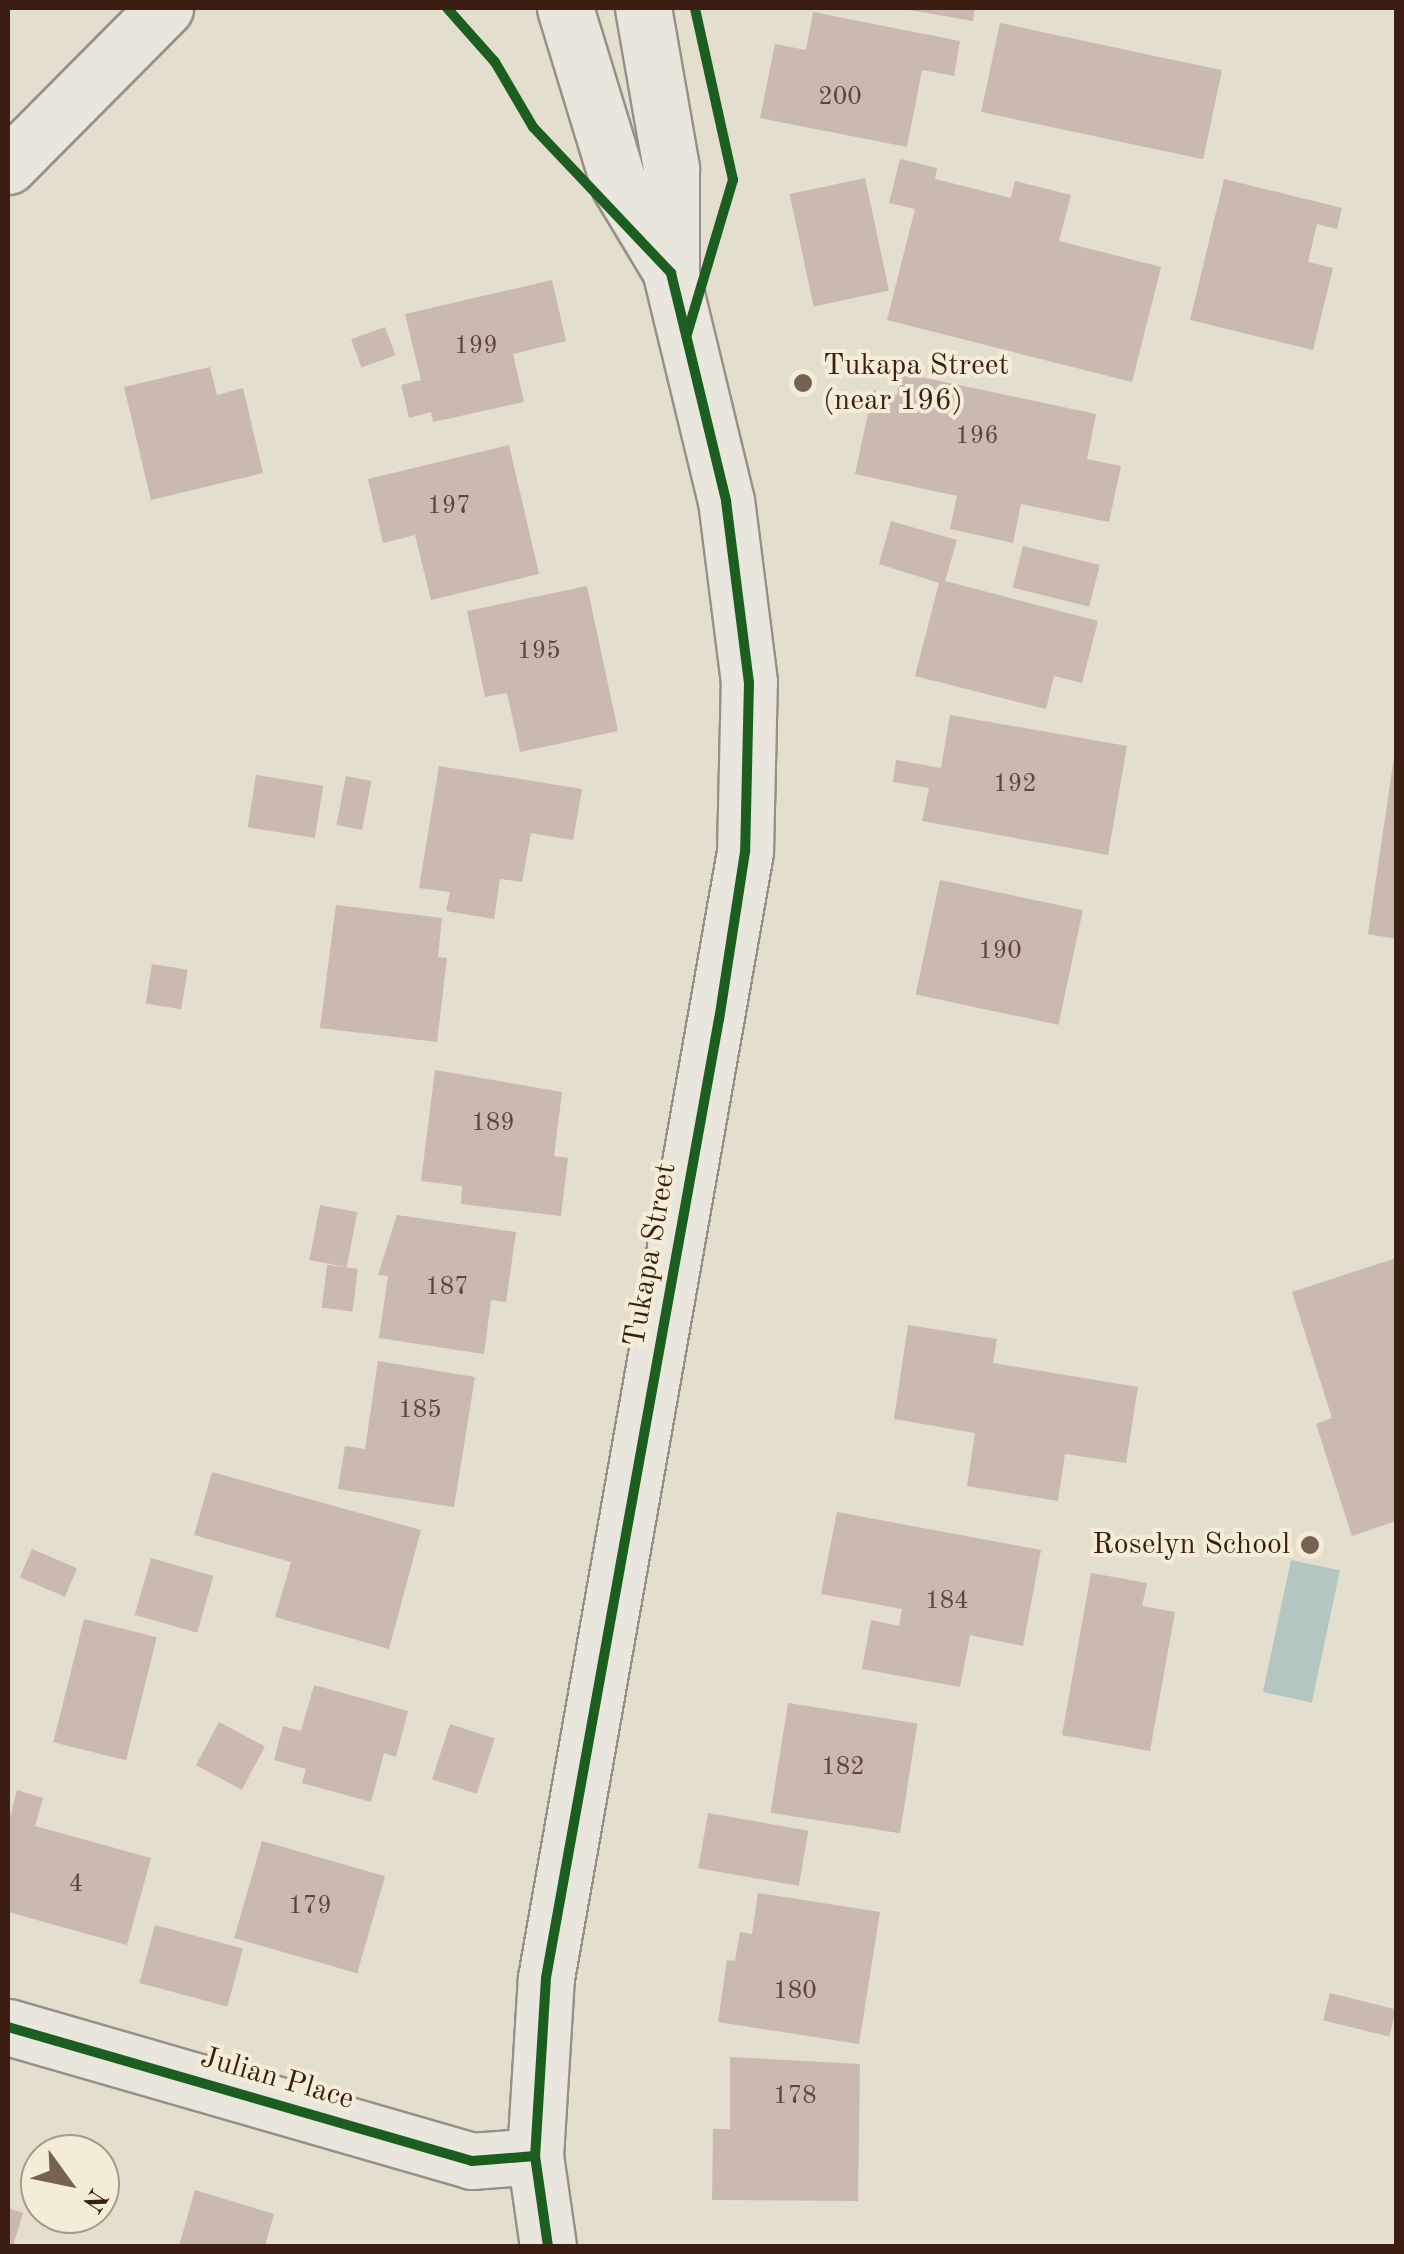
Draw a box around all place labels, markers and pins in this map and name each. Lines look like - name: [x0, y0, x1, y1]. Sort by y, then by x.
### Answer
- place label: Tukapa Street (near 196): [823, 348, 1009, 418]
- marker: Tukapa Street (near 196): [792, 372, 814, 394]
- place label: Roselyn School: [1092, 1527, 1290, 1563]
- marker: Roselyn School: [1299, 1534, 1321, 1556]

